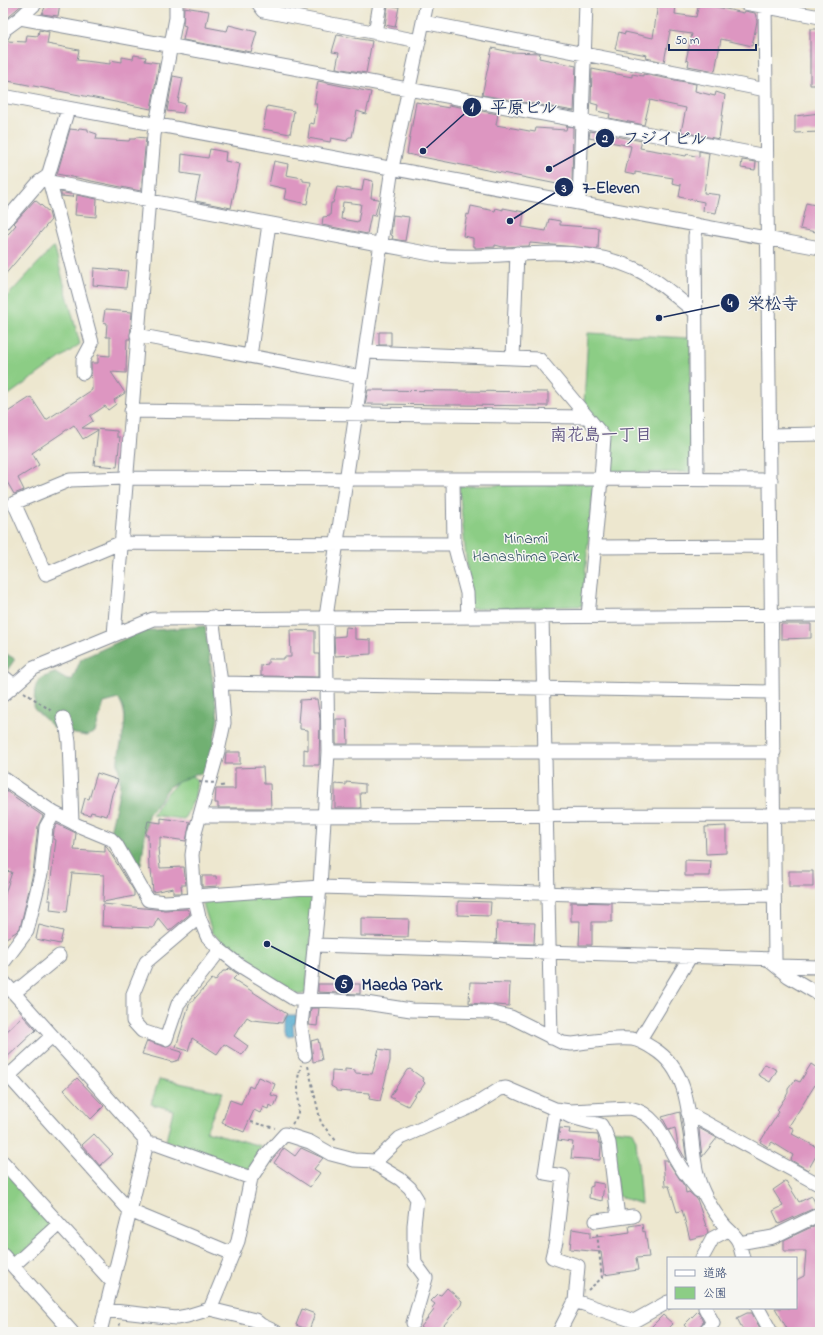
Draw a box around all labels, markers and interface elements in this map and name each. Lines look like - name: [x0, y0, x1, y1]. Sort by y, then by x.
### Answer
- scale bar: [669, 26, 756, 52]
- text: 50 m: [675, 32, 699, 50]
- callout: 平原ビル: [462, 93, 566, 122]
- text: 平原ビル: [490, 96, 558, 121]
- text: 1: [470, 99, 474, 117]
- callout: フジイビル: [595, 123, 716, 152]
- text: フジイビル: [623, 127, 707, 152]
- text: 2: [601, 130, 608, 148]
- callout: 7-Eleven: [554, 173, 647, 202]
- text: 7-Eleven: [582, 176, 640, 201]
- text: 3: [561, 180, 567, 198]
- callout: 栄松寺: [720, 288, 807, 317]
- text: 栄松寺: [748, 292, 799, 317]
- text: 4: [727, 295, 733, 313]
- district label: 南花島一丁目: [550, 423, 652, 448]
- park label: Minami Hanashima Park: [472, 527, 581, 569]
- callout: Maeda Park: [334, 970, 451, 999]
- text: Maeda Park: [362, 973, 443, 998]
- text: 5: [341, 976, 348, 994]
- legend: [667, 1257, 797, 1309]
- text: 道路: [703, 1265, 727, 1283]
- text: 公園: [703, 1285, 727, 1303]

